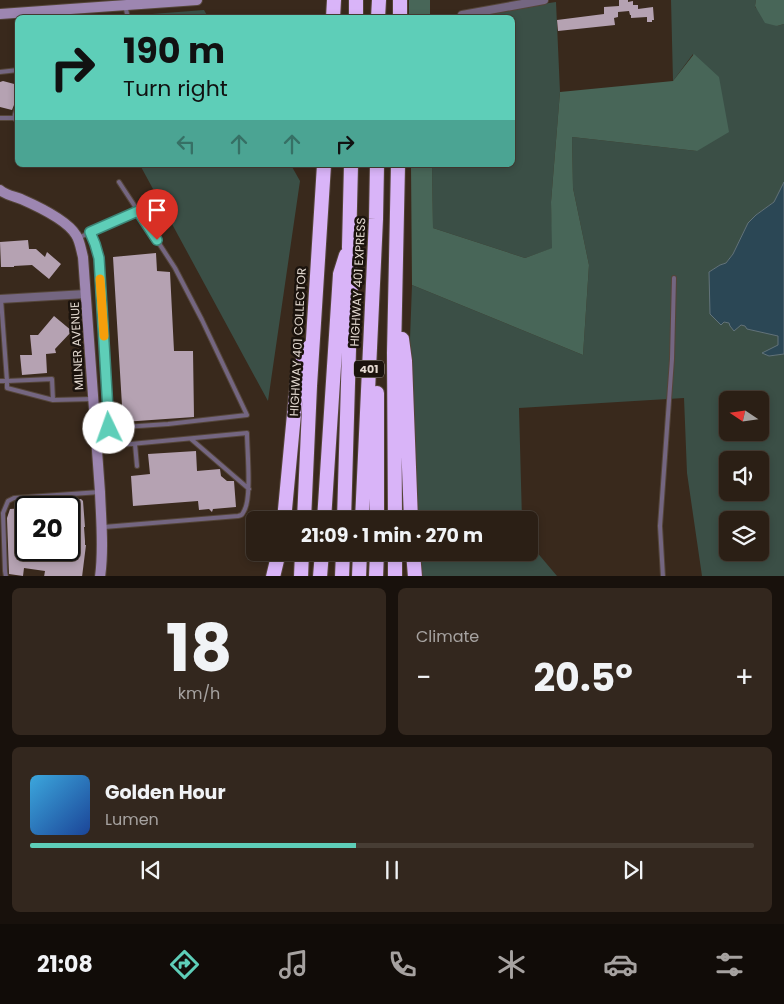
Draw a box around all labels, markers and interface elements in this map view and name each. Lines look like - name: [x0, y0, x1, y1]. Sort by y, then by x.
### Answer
- text: 190 m: [123, 26, 225, 75]
- icon: right: [40, 35, 105, 100]
- text: Turn right: [123, 73, 228, 104]
- icon: left: [172, 130, 200, 158]
- icon: ahead: [225, 130, 253, 158]
- icon: ahead: [278, 130, 306, 158]
- icon: right: [331, 130, 359, 158]
- pin: [136, 189, 178, 240]
- icon: arrive: [143, 196, 171, 224]
- street label: HIGHWAY 401 EXPRESS: [346, 217, 369, 347]
- street label: HIGHWAY 401 COLLECTOR: [285, 267, 310, 417]
- street label: MILNER AVENUE: [66, 301, 87, 391]
- road number: 401: [354, 360, 384, 378]
- north arrow: [719, 391, 769, 441]
- map controls: [719, 391, 769, 561]
- position arrow: [82, 401, 134, 453]
- button: sound: [719, 451, 769, 501]
- speed limit sign: 20: [15, 496, 80, 561]
- button: layers: [719, 511, 769, 561]
- text: 21:09 · 1 min · 270 m: [301, 522, 483, 549]
- text: 18: [166, 603, 232, 694]
- text: Climate: [416, 625, 479, 648]
- text: 20.5°: [533, 651, 633, 704]
- text: −: [416, 658, 431, 697]
- text: +: [735, 658, 754, 697]
- text: km/h: [178, 682, 220, 705]
- text: Golden Hour: [105, 779, 226, 806]
- text: Lumen: [105, 808, 159, 831]
- icon: previous: [137, 856, 165, 884]
- icon: pause: [378, 856, 406, 884]
- icon: next: [619, 856, 647, 884]
- icon: directions: [167, 947, 202, 982]
- icon: music: [276, 947, 311, 982]
- icon: phone: [385, 947, 420, 982]
- icon: climate: [494, 947, 529, 982]
- icon: car: [603, 947, 638, 982]
- icon: filters: [712, 947, 747, 982]
- text: 21:08: [37, 949, 93, 980]

